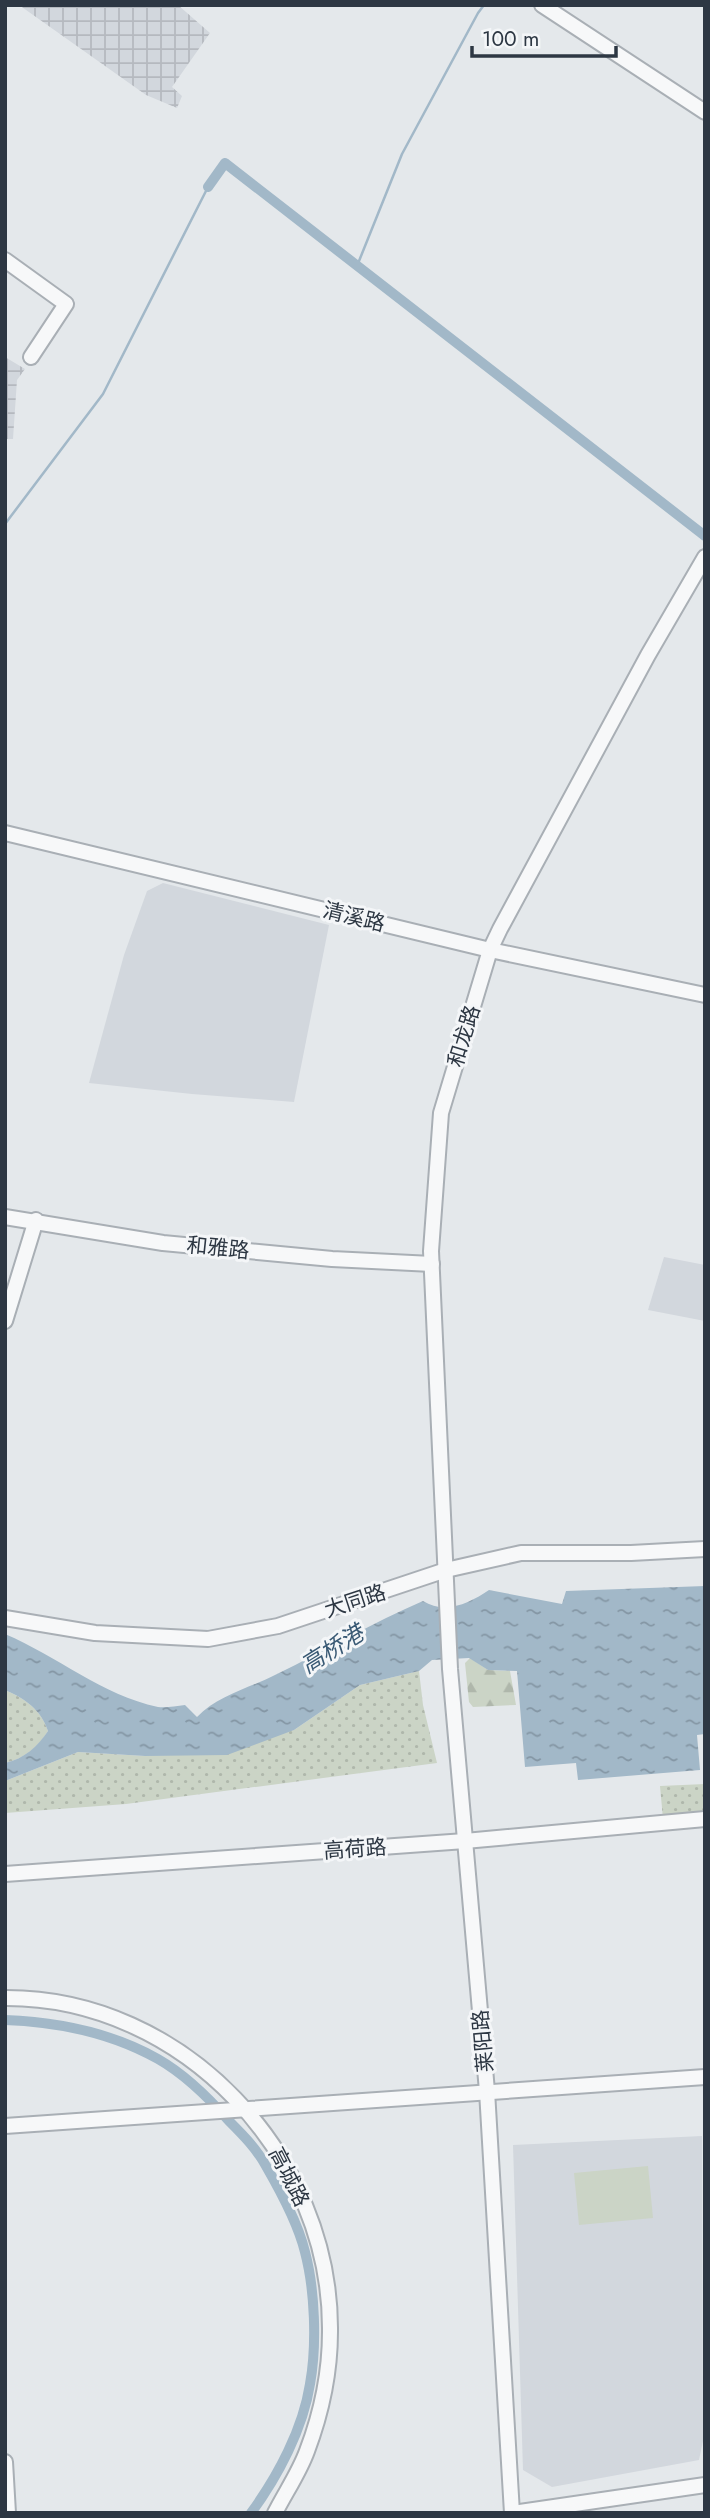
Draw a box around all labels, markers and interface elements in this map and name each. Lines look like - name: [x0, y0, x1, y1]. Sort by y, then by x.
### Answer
- scale bar: [472, 14, 616, 58]
- text: 100 m: [482, 24, 539, 54]
- street label: 清溪路: [320, 895, 388, 939]
- street label: 和龙路: [440, 1001, 488, 1071]
- street label: 和雅路: [185, 1230, 251, 1266]
- street label: 大同路: [320, 1577, 390, 1625]
- water label: 高桥港: [294, 1615, 373, 1682]
- street label: 高荷路: [323, 1832, 387, 1866]
- street label: 莱阳路: [465, 2008, 501, 2074]
- street label: 高城路: [261, 2142, 317, 2212]

